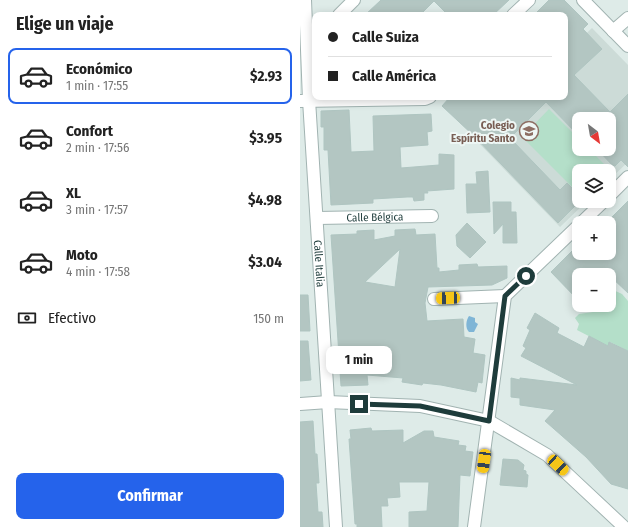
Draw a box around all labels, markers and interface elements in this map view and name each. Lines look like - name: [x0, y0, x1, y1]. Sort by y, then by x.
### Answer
- text: Elige un viaje: [16, 13, 114, 35]
- text: Calle Suiza: [352, 28, 419, 46]
- icon: car: [18, 58, 54, 94]
- text: Económico: [66, 60, 133, 78]
- text: $2.93: [250, 67, 282, 85]
- text: Calle América: [352, 67, 436, 85]
- text: 1 min · 17:55: [66, 78, 128, 93]
- north arrow: [572, 112, 616, 156]
- map controls: [572, 112, 616, 312]
- place label: Colegio Espíritu Santo: [451, 119, 515, 145]
- icon: car: [18, 120, 54, 156]
- school or university icon: Colegio Espíritu Santo: [518, 120, 540, 142]
- text: Confort: [66, 122, 113, 140]
- text: $3.95: [249, 129, 282, 147]
- text: 2 min · 17:56: [66, 140, 129, 155]
- button: layers: [572, 164, 616, 208]
- icon: car: [18, 182, 54, 218]
- text: XL: [66, 184, 81, 202]
- text: $4.98: [248, 191, 282, 209]
- text: 3 min · 17:57: [66, 202, 128, 217]
- street label: Calle Bélgica: [346, 210, 404, 224]
- button: +: [572, 216, 616, 260]
- street label: Calle Italia: [311, 240, 327, 288]
- icon: car: [18, 244, 54, 280]
- text: Moto: [66, 246, 98, 264]
- text: $3.04: [248, 253, 282, 271]
- text: 4 min · 17:58: [66, 264, 130, 279]
- route start: [517, 267, 535, 285]
- button: −: [572, 268, 616, 312]
- car: [436, 292, 460, 304]
- icon: cash: [16, 307, 38, 329]
- text: Efectivo: [48, 309, 96, 327]
- text: 150 m: [253, 311, 284, 326]
- callout: 1 min: [326, 346, 392, 374]
- text: 1 min: [345, 352, 373, 367]
- route end: [350, 395, 368, 413]
- car: [476, 448, 492, 474]
- car: [545, 452, 571, 478]
- button: Confirmar: [16, 473, 284, 519]

